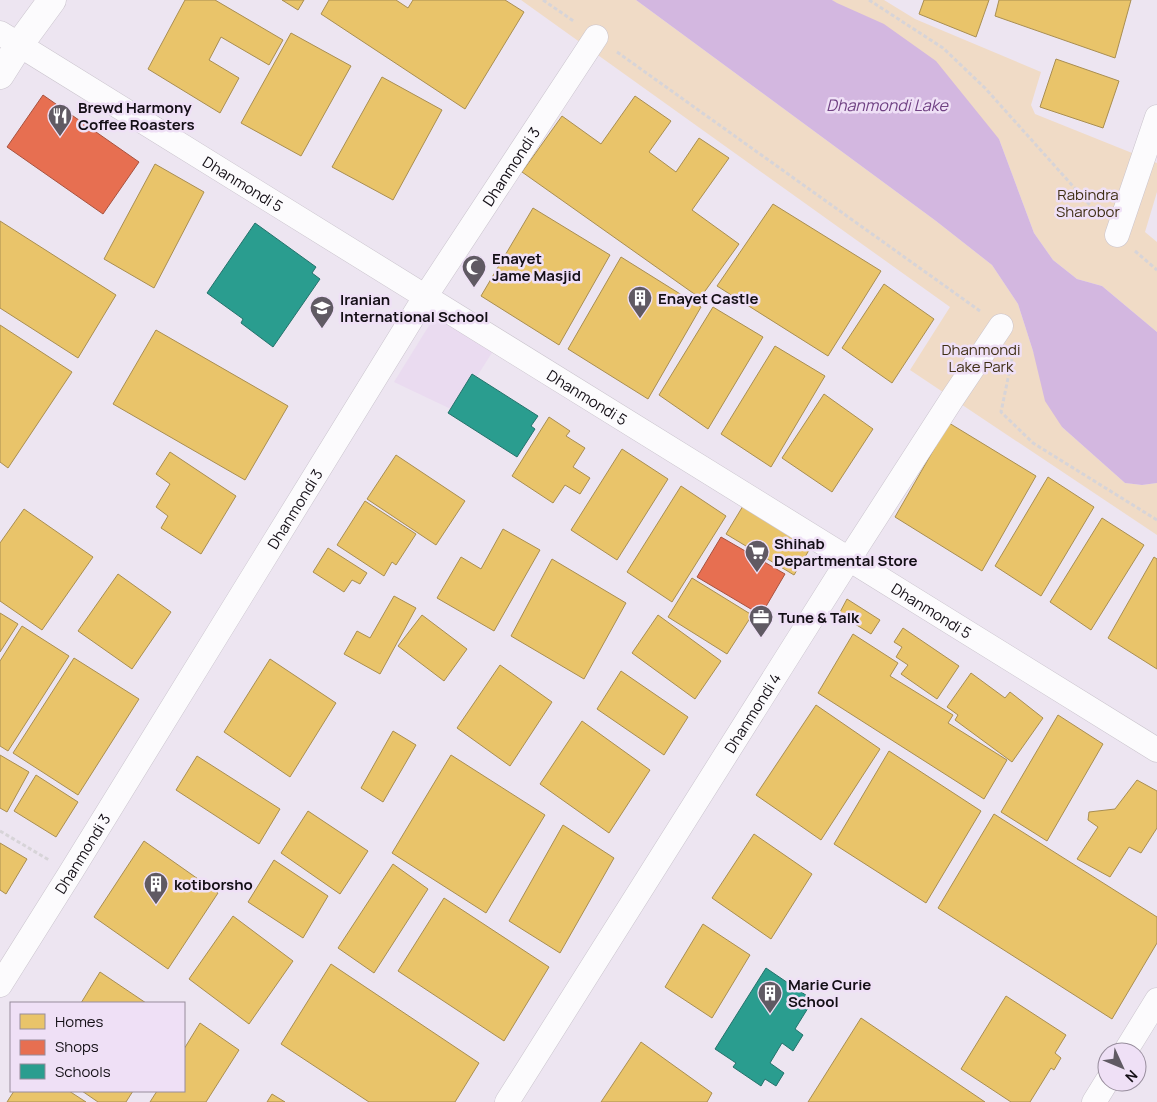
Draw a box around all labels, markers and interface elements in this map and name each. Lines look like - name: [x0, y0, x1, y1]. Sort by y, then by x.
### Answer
- water label: Dhanmondi Lake: [826, 94, 949, 116]
- place label: Brewd Harmony Coffee Roasters: [78, 97, 195, 135]
- restaurant icon: Brewd Harmony Coffee Roasters: [47, 103, 73, 137]
- street label: Dhanmondi 3: [477, 123, 545, 210]
- street label: Dhanmondi 5: [199, 151, 287, 216]
- park label: Rabindra Sharobor: [1056, 184, 1120, 222]
- place label: Enayet Jame Masjid: [492, 248, 581, 286]
- mosque icon: Enayet Jame Masjid: [461, 254, 487, 288]
- building icon: Enayet Castle: [627, 285, 653, 319]
- place label: Enayet Castle: [658, 288, 759, 309]
- place label: Iranian International School: [340, 289, 489, 327]
- school or university icon: Iranian International School: [309, 295, 335, 329]
- park label: Dhanmondi Lake Park: [941, 339, 1021, 377]
- street label: Dhanmondi 5: [543, 364, 631, 430]
- street label: Dhanmondi 3: [262, 465, 327, 553]
- place label: Shihab Departmental Store: [774, 533, 918, 571]
- supermarket icon: Shihab Departmental Store: [744, 539, 770, 573]
- street label: Dhanmondi 5: [888, 577, 976, 643]
- office icon: Tune & Talk: [748, 604, 774, 638]
- place label: Tune & Talk: [778, 607, 860, 628]
- street label: Dhanmondi 4: [719, 669, 785, 757]
- street label: Dhanmondi 3: [50, 810, 115, 898]
- building icon: kotiborsho: [143, 871, 169, 905]
- place label: kotiborsho: [174, 874, 253, 895]
- place label: Marie Curie School: [788, 974, 871, 1012]
- building icon: Marie Curie School: [757, 980, 783, 1014]
- legend: [10, 1002, 185, 1092]
- text: Homes: [55, 1011, 104, 1032]
- text: Shops: [55, 1036, 99, 1057]
- north arrow: [1097, 1042, 1147, 1092]
- text: Schools: [55, 1061, 111, 1082]
- text: N: [1121, 1066, 1142, 1087]

